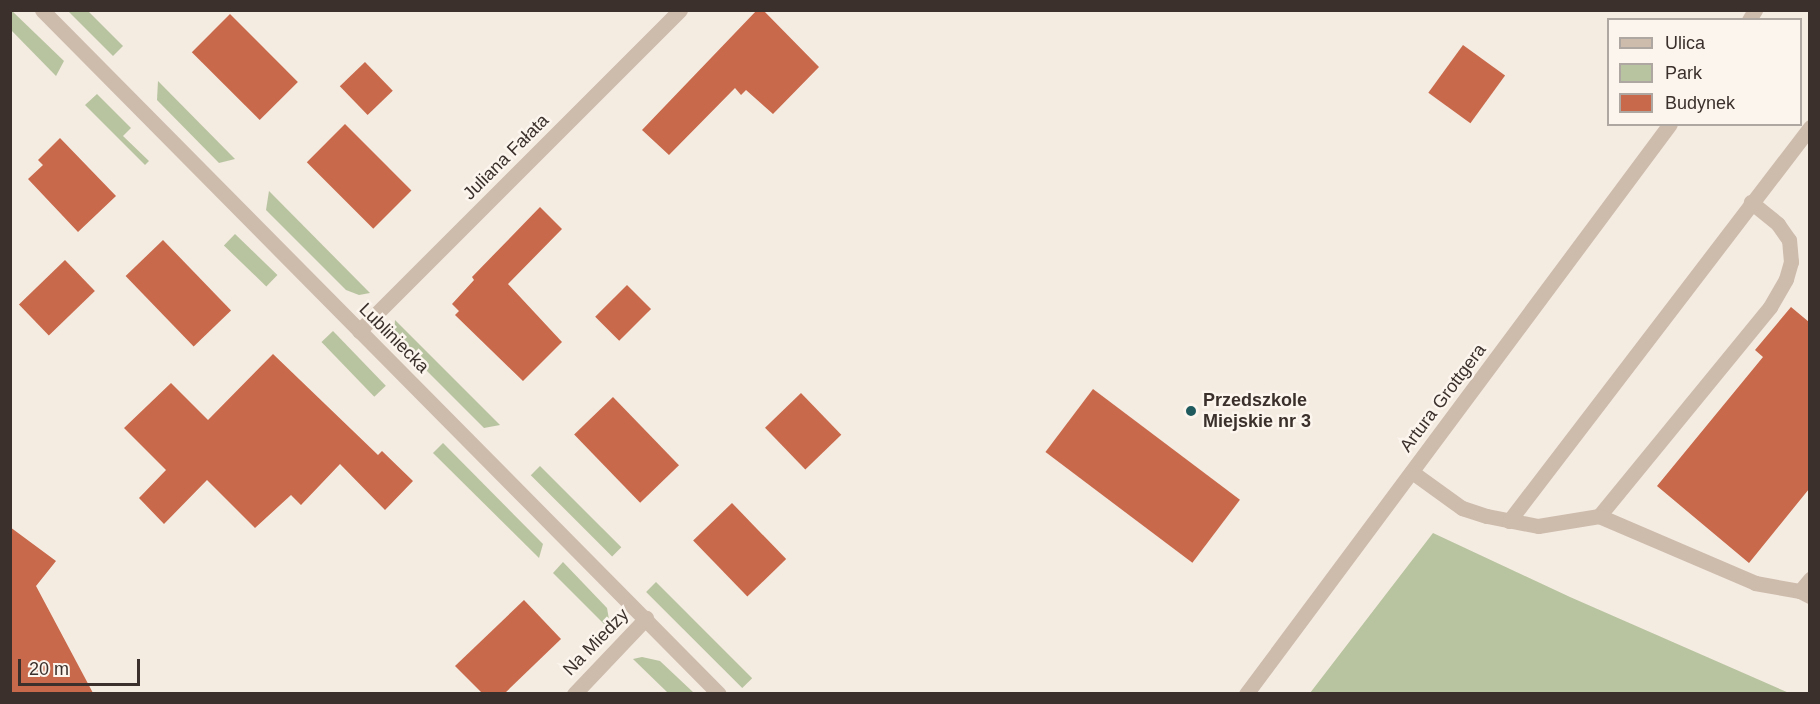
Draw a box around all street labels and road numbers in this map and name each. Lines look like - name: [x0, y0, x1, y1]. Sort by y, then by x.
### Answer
- street label: Juliana Fałata: [459, 110, 553, 204]
- street label: Lubliniecka: [355, 299, 433, 377]
- street label: Artura Grottgera: [1395, 340, 1491, 456]
- street label: Na Miedzy: [559, 604, 633, 680]

